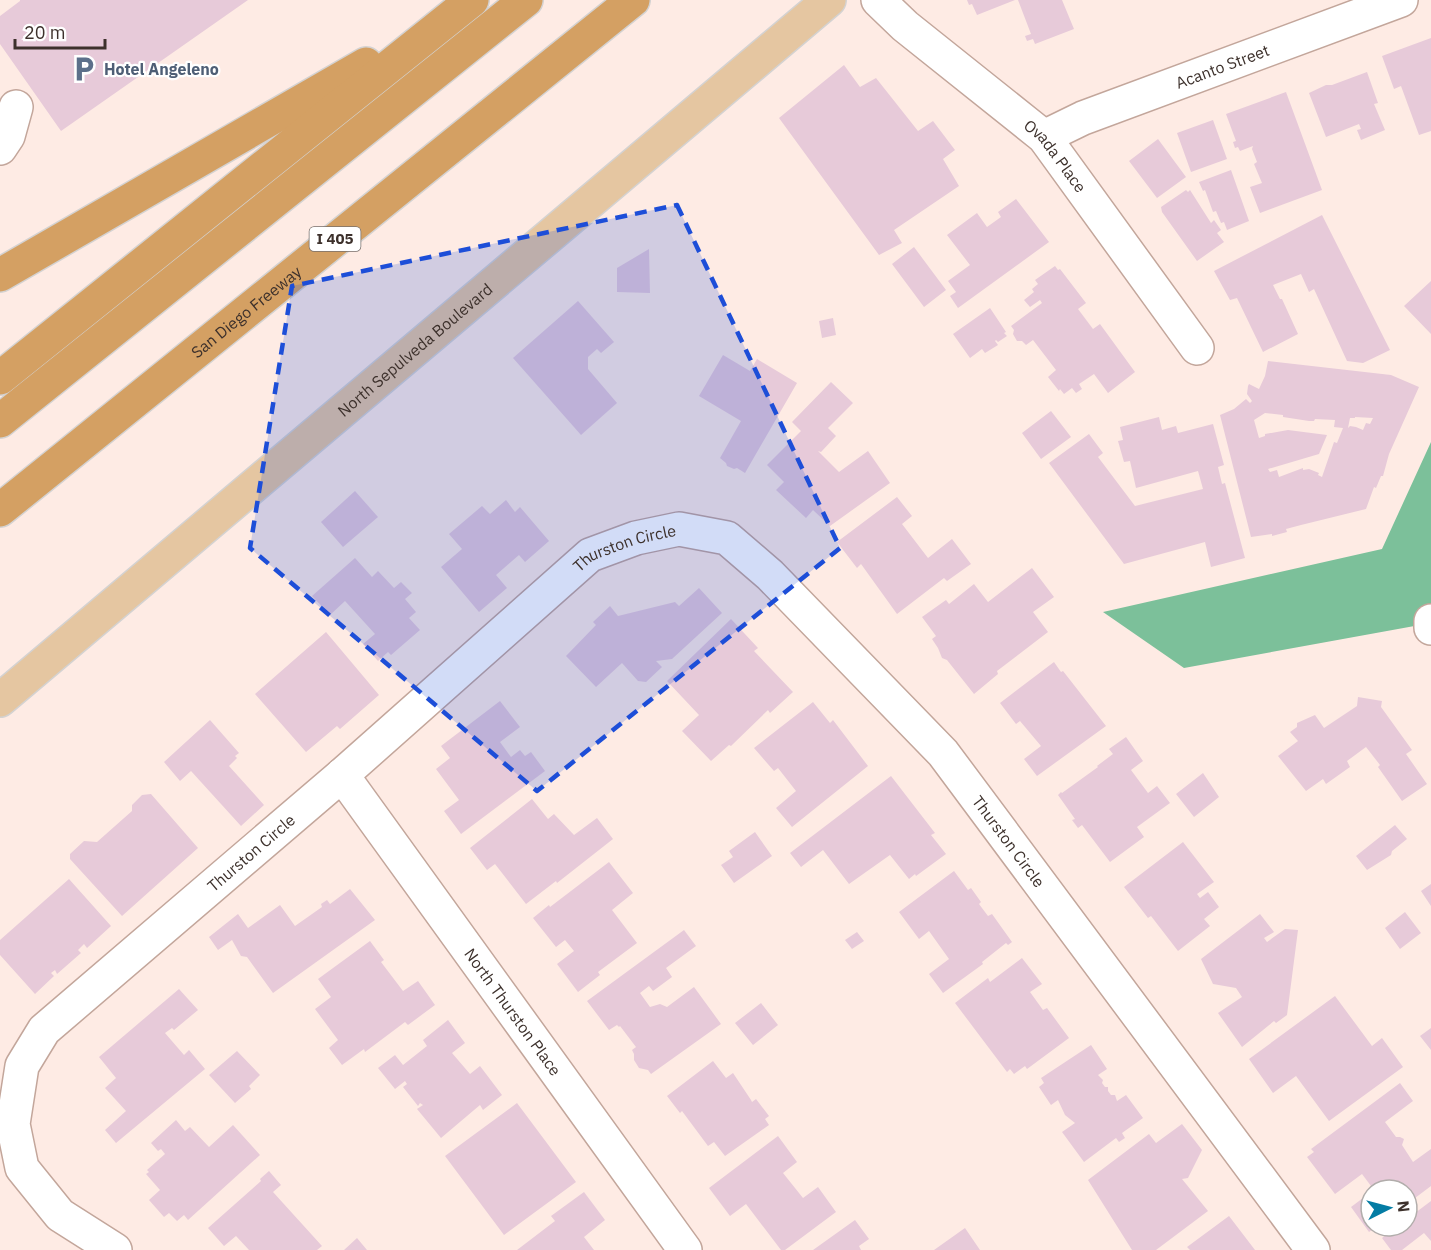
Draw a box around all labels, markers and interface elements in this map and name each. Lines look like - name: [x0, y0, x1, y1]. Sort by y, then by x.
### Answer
- scale bar: [15, 12, 105, 50]
- text: 20 m: [24, 21, 66, 44]
- street label: Acanto Street: [1173, 40, 1272, 93]
- parking icon: Hotel Angeleno: [69, 54, 99, 84]
- place label: Hotel Angeleno: [104, 59, 219, 79]
- street label: Ovada Place: [1020, 115, 1091, 196]
- road number: I 405: [310, 227, 360, 251]
- street label: San Diego Freeway: [187, 261, 305, 362]
- street label: North Sepulveda Boulevard: [333, 279, 496, 421]
- street label: Thurston Circle: [569, 520, 678, 576]
- street label: Thurston Circle: [968, 792, 1050, 891]
- street label: Thurston Circle: [203, 810, 299, 896]
- street label: North Thurston Place: [460, 944, 566, 1080]
- north arrow: [1359, 1178, 1419, 1238]
- text: N: [1393, 1200, 1414, 1213]

